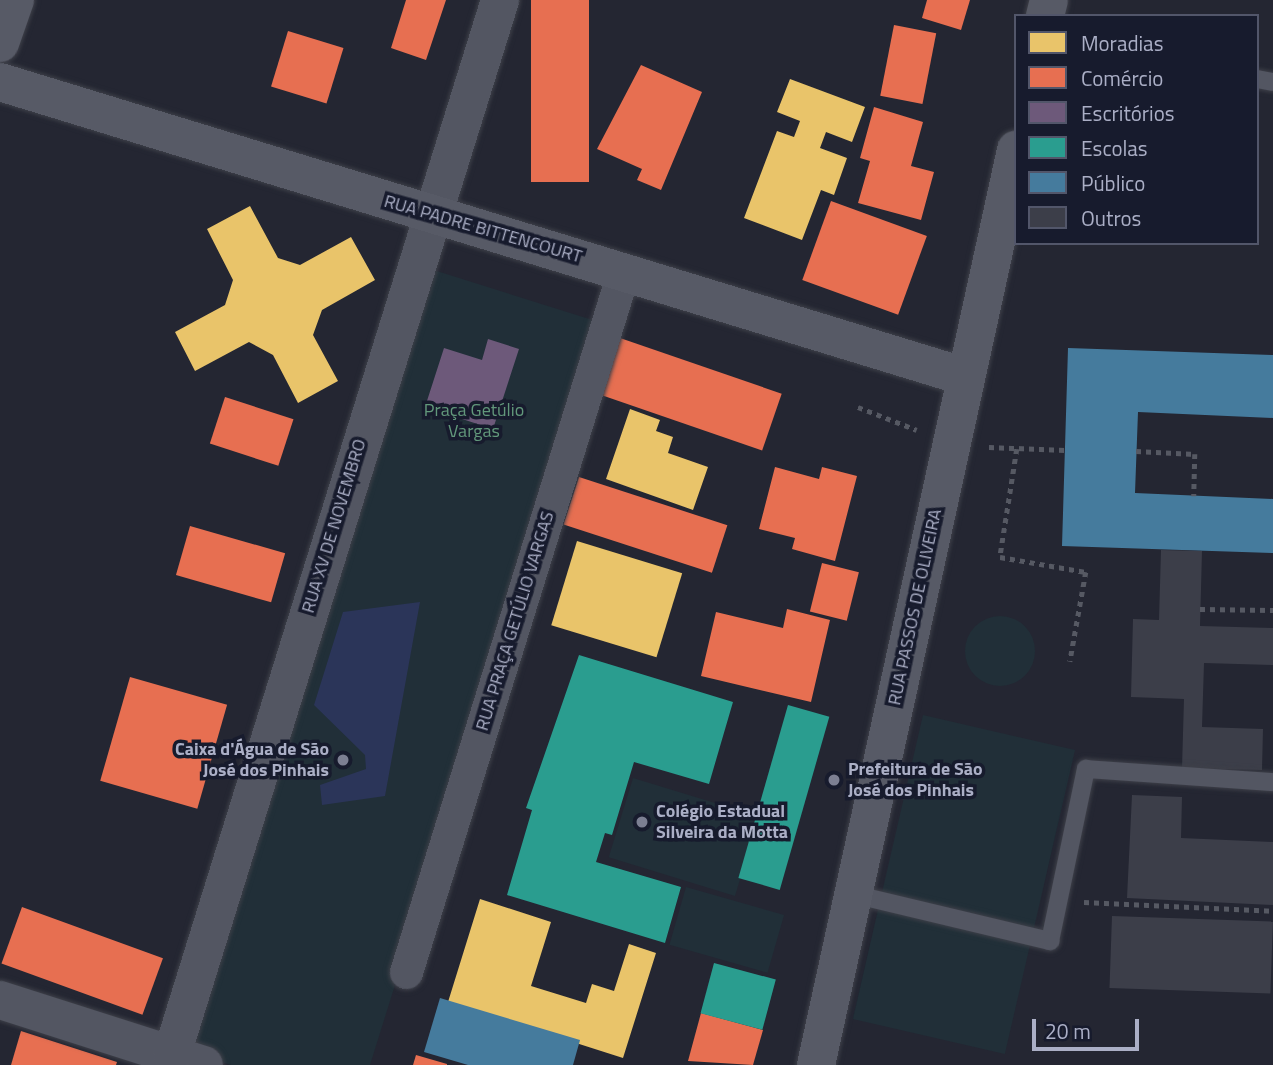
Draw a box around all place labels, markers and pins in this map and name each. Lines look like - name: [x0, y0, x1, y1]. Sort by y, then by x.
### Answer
- place label: Caixa d'Água de São José dos Pinhais: [175, 739, 329, 782]
- marker: Caixa d'Água de São José dos Pinhais: [335, 752, 351, 768]
- place label: Prefeitura de São José dos Pinhais: [848, 759, 983, 802]
- marker: Prefeitura de São José dos Pinhais: [826, 772, 842, 788]
- place label: Colégio Estadual Silveira da Motta: [656, 801, 788, 844]
- marker: Colégio Estadual Silveira da Motta: [634, 814, 650, 830]

